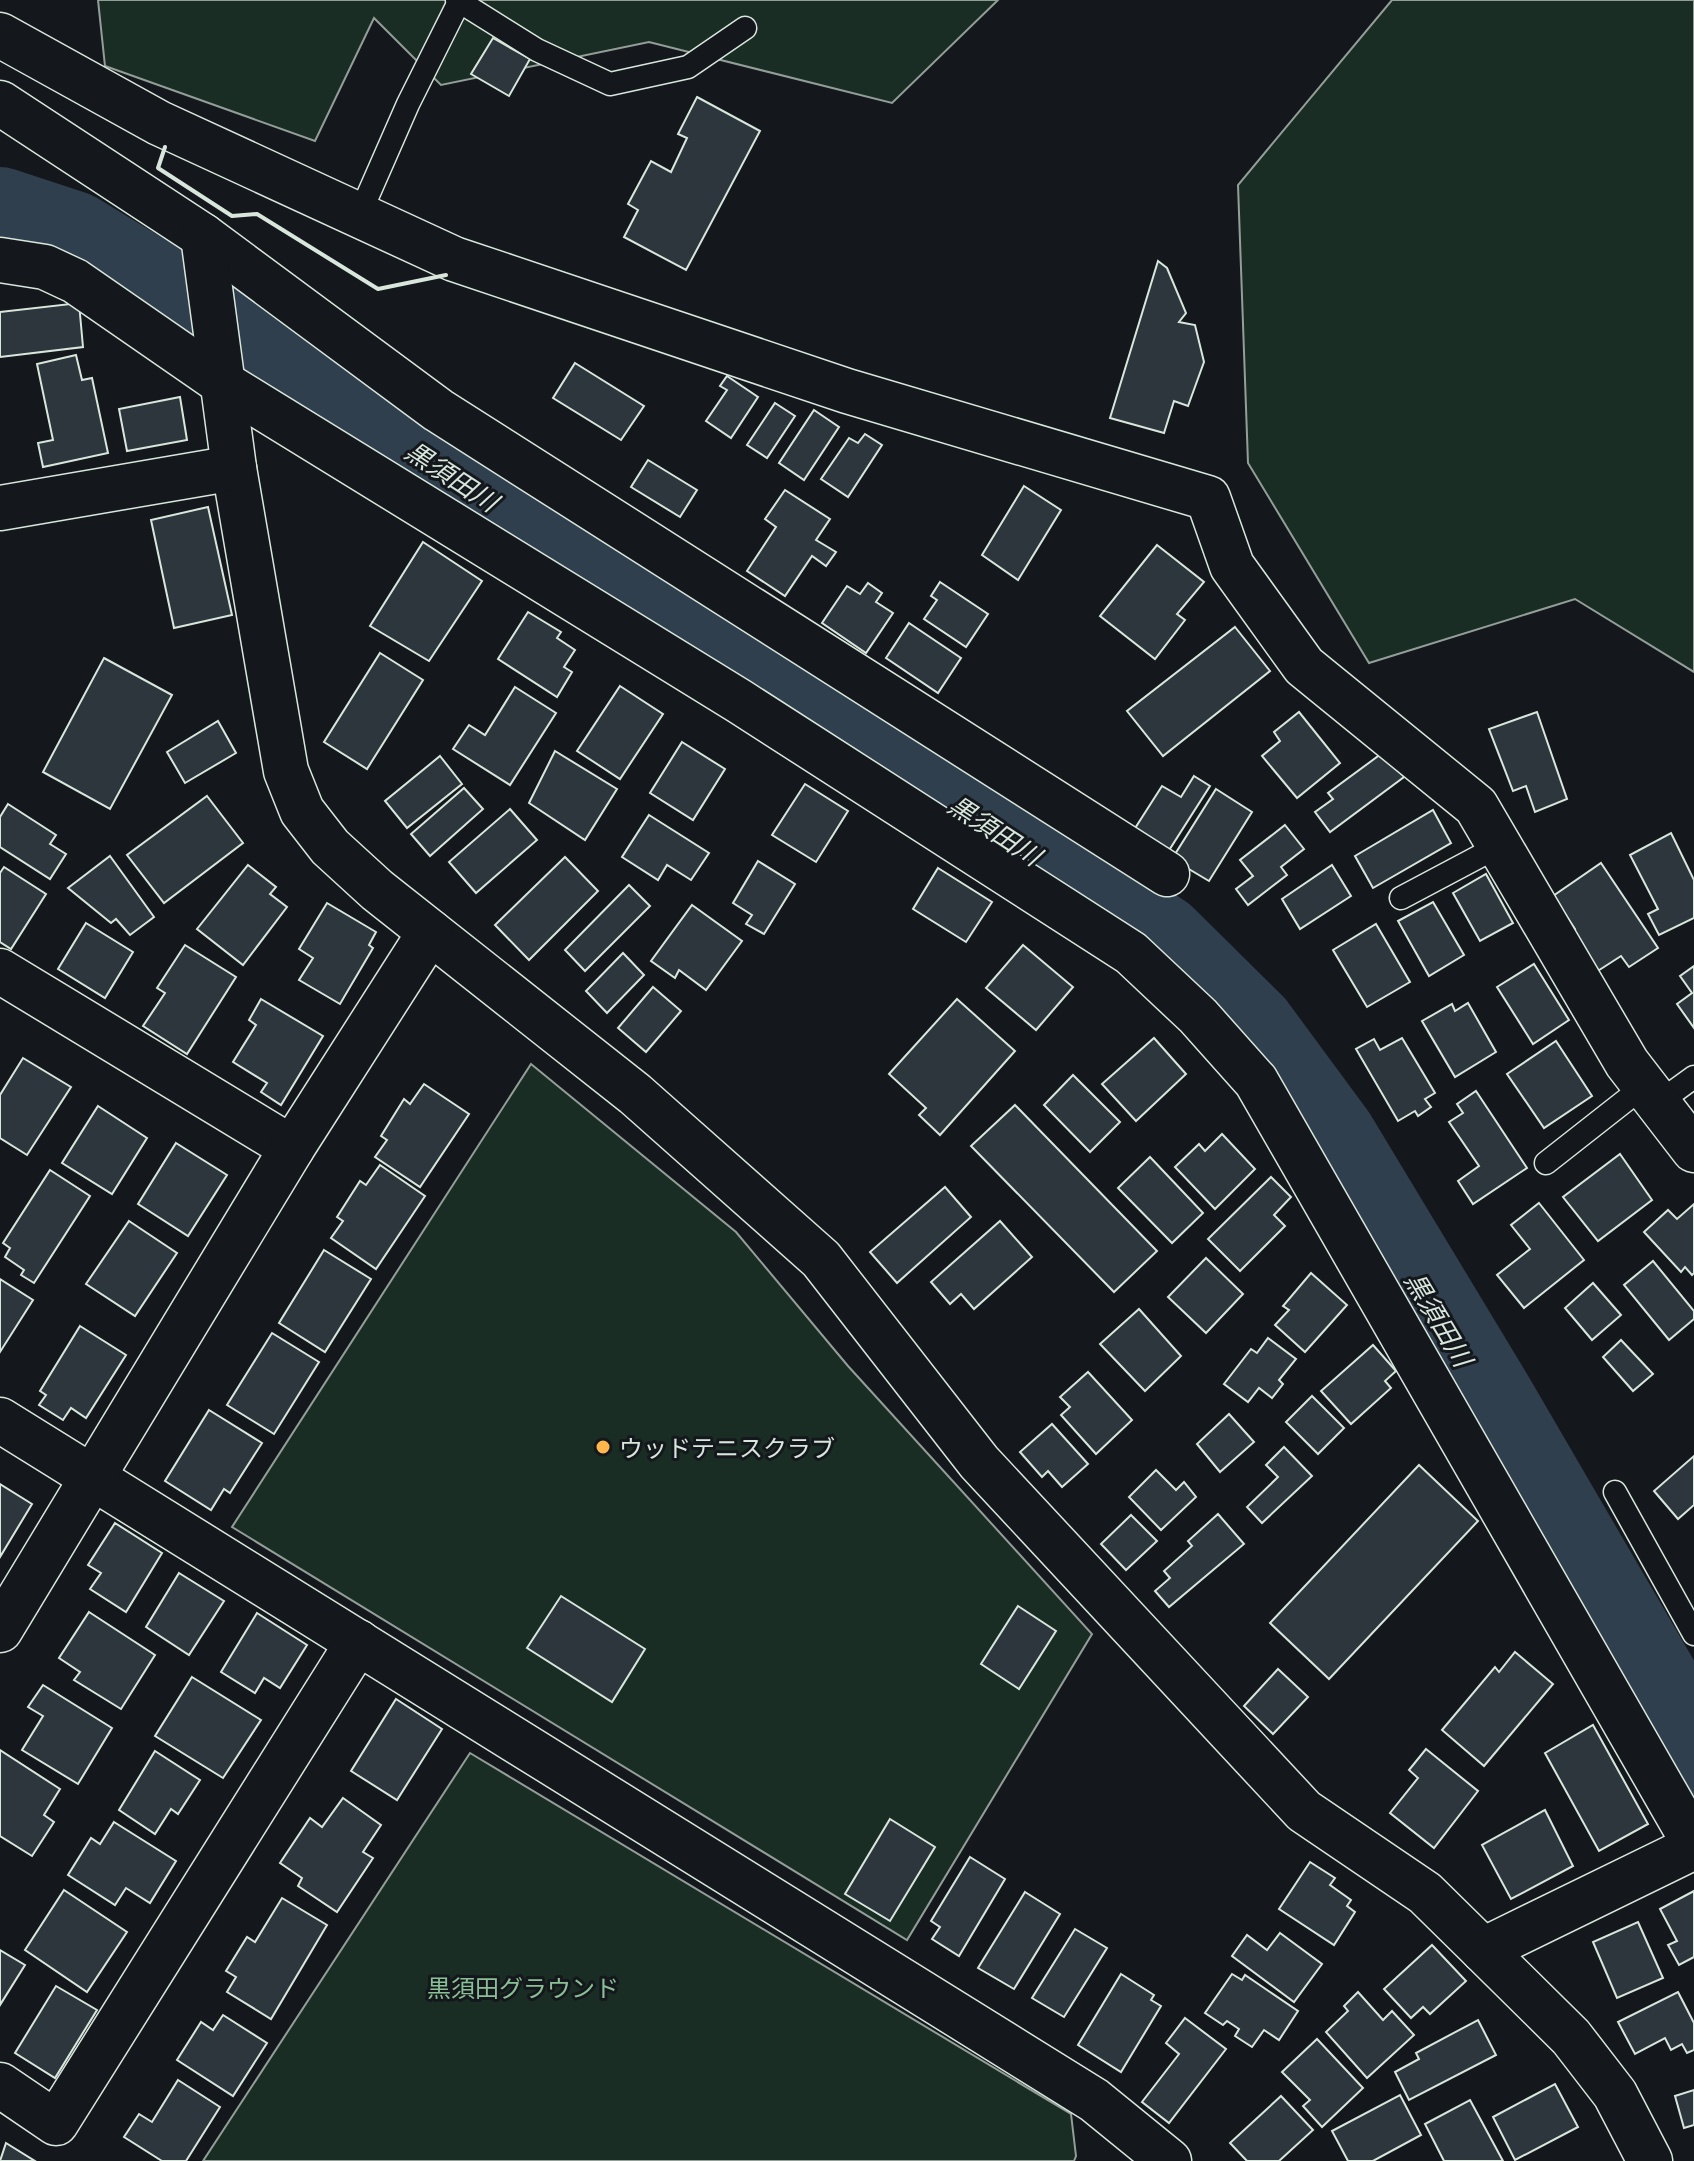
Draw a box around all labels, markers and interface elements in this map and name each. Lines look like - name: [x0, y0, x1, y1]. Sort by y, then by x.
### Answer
- water label: 黒須田川: [399, 433, 508, 521]
- water label: 黒須田川: [942, 787, 1051, 875]
- water label: 黒須田川: [1397, 1265, 1483, 1375]
- place label: ウッドテニスクラブ: [619, 1431, 835, 1464]
- marker: ウッドテニスクラブ: [594, 1438, 612, 1456]
- park label: 黒須田グラウンド: [427, 1971, 619, 2004]

